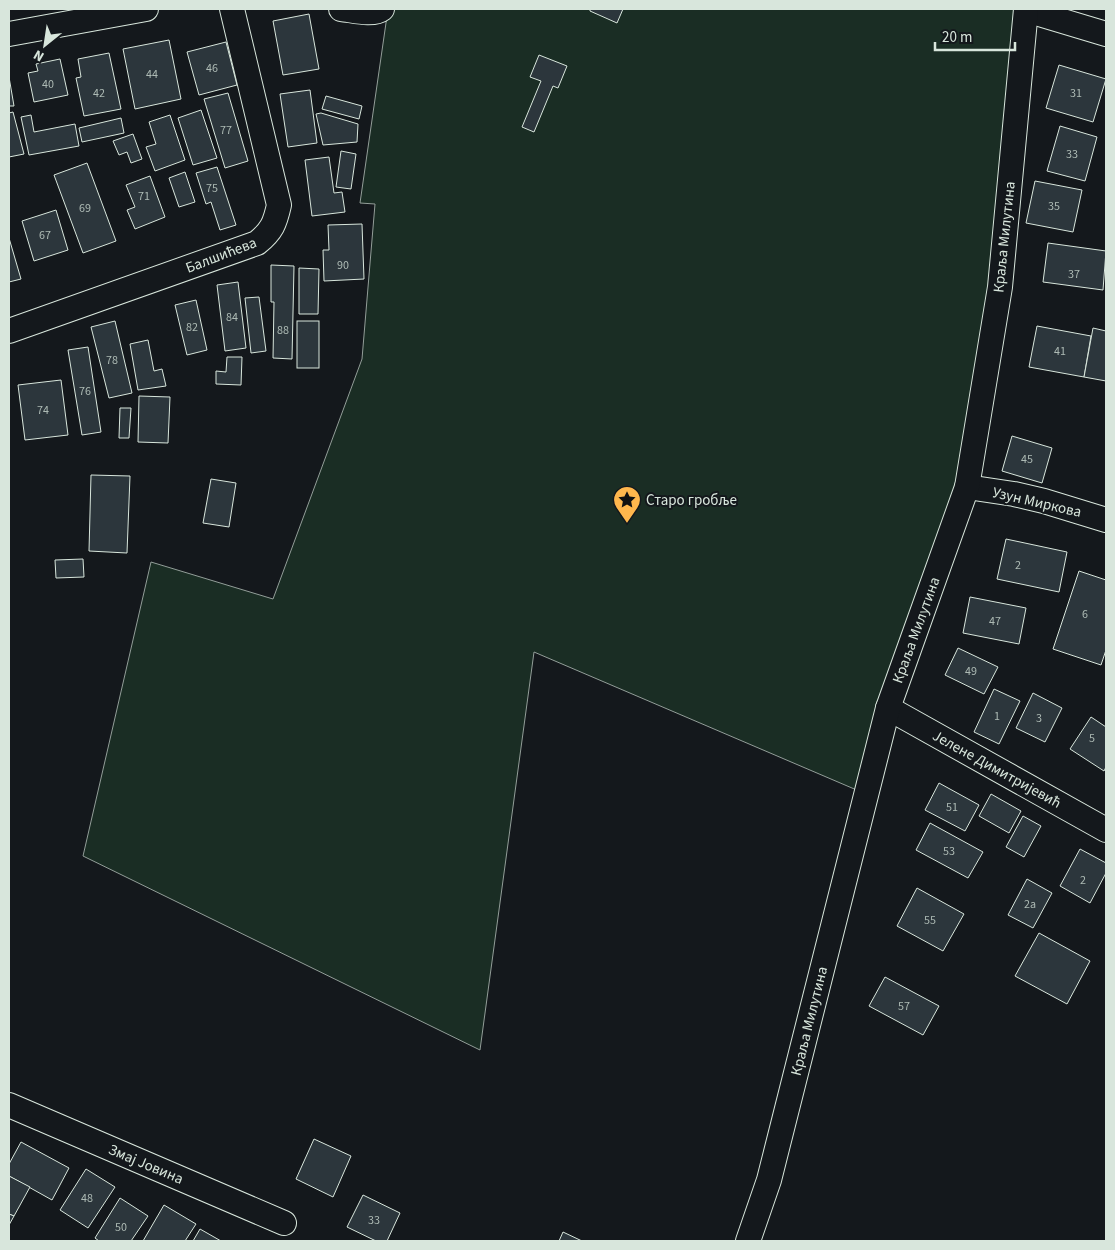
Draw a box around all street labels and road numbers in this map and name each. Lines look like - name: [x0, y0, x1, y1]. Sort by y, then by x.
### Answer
- street label: Краља Милутина: [988, 180, 1021, 294]
- street label: Балшићева: [183, 232, 260, 279]
- street label: Узун Миркова: [990, 482, 1083, 523]
- street label: Краља Милутина: [888, 574, 945, 686]
- street label: Јелене Димитријевић: [929, 725, 1065, 814]
- street label: Краља Милутина: [786, 964, 833, 1078]
- street label: Змај Јовина: [105, 1139, 186, 1190]

